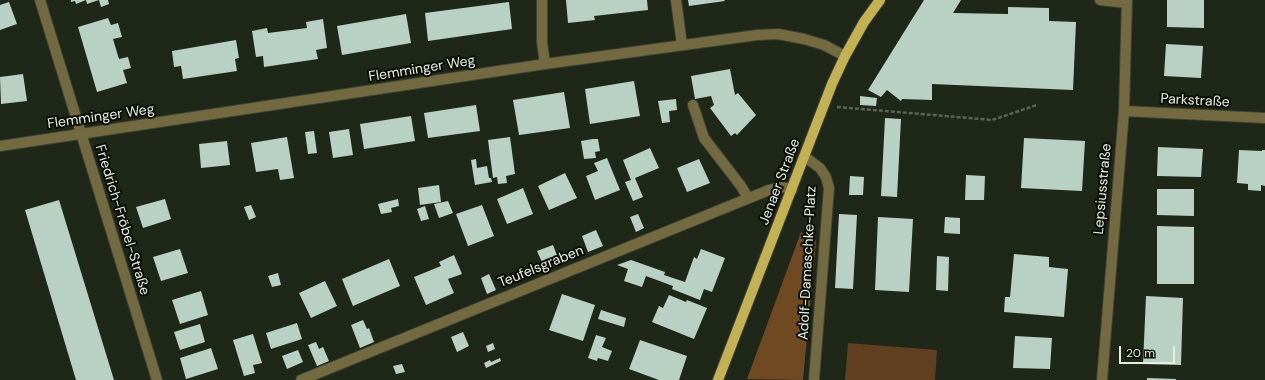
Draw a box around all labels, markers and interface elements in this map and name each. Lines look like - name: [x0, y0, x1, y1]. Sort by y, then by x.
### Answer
- street label: Flemminger Weg: [367, 52, 477, 86]
- street label: Parkstraße: [1160, 91, 1230, 111]
- street label: Flemminger Weg: [46, 101, 156, 133]
- street label: Jenaer Straße: [756, 137, 804, 227]
- street label: Friedrich-Fröbel-Straße: [91, 143, 153, 297]
- street label: Lepsiusstraße: [1091, 143, 1115, 235]
- street label: Adolf-Damaschke-Platz: [796, 185, 820, 341]
- street label: Teufelsgraben: [496, 242, 586, 292]
- scale bar: [1121, 338, 1177, 364]
- text: 20 m: [1126, 345, 1155, 361]

